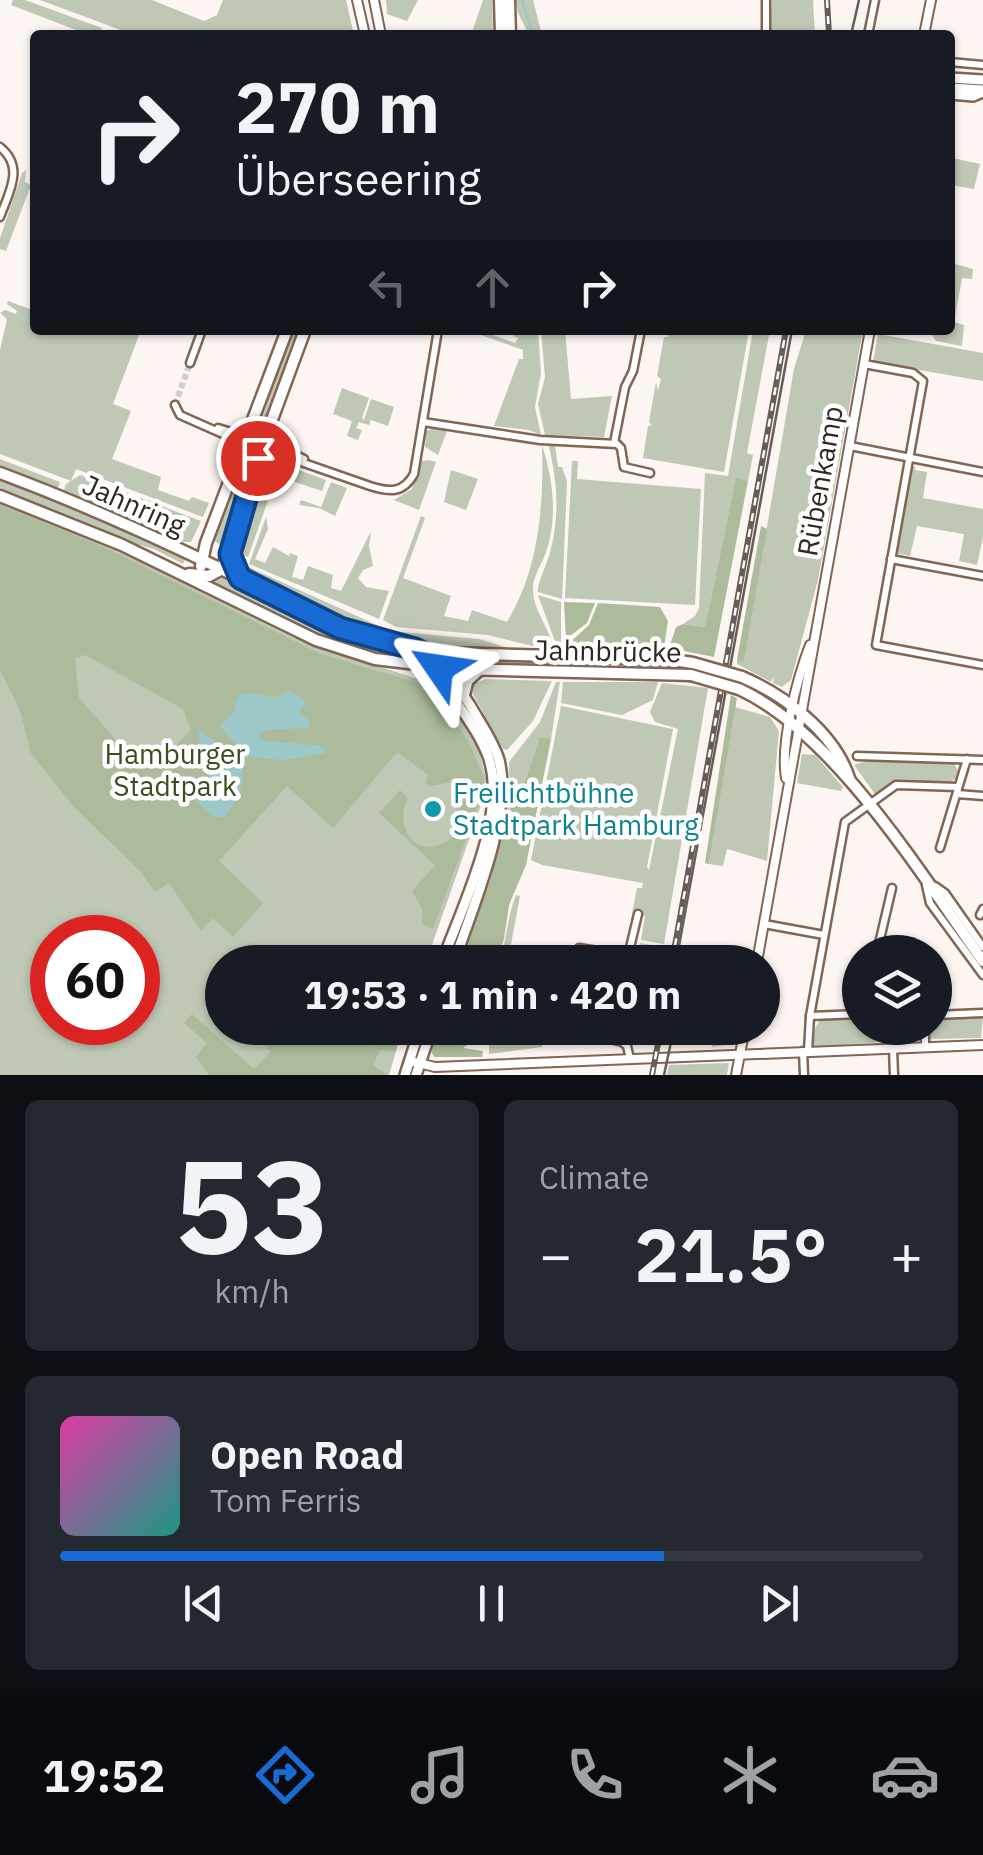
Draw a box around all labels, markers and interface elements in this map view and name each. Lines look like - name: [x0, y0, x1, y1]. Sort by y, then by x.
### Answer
- text: 270 m: [235, 61, 440, 152]
- icon: right: [70, 70, 200, 200]
- text: Überseering: [235, 149, 481, 207]
- icon: left: [360, 260, 415, 315]
- icon: ahead: [465, 260, 520, 315]
- icon: right: [570, 260, 625, 315]
- street label: Rübenkamp: [788, 403, 851, 559]
- pin: [216, 416, 301, 501]
- icon: arrive: [231, 431, 286, 486]
- street label: Jahnring: [77, 465, 192, 544]
- position arrow: [387, 616, 491, 720]
- street label: Jahnbrücke: [534, 631, 682, 670]
- park label: Hamburger Stadtpark: [104, 735, 246, 804]
- place label: Freilichtbühne Stadtpark Hamburg: [453, 774, 699, 843]
- marker: Freilichtbühne Stadtpark Hamburg: [422, 798, 444, 820]
- speed limit sign: 60: [30, 915, 160, 1045]
- map controls: [842, 935, 952, 1045]
- button: layers: [842, 935, 952, 1045]
- text: 19:53 · 1 min · 420 m: [304, 970, 681, 1019]
- text: 53: [174, 1120, 330, 1289]
- text: Climate: [539, 1156, 649, 1198]
- text: 21.5°: [634, 1205, 828, 1303]
- text: −: [539, 1219, 572, 1290]
- text: +: [890, 1219, 923, 1290]
- text: km/h: [214, 1270, 290, 1312]
- text: Open Road: [210, 1430, 404, 1479]
- text: Tom Ferris: [210, 1479, 361, 1521]
- icon: previous: [176, 1576, 231, 1631]
- icon: pause: [464, 1576, 519, 1631]
- icon: next: [752, 1576, 807, 1631]
- icon: directions: [250, 1740, 320, 1810]
- icon: music: [405, 1740, 475, 1810]
- icon: phone: [560, 1740, 630, 1810]
- icon: climate: [715, 1740, 785, 1810]
- icon: car: [870, 1740, 940, 1810]
- text: 19:52: [43, 1746, 165, 1804]

